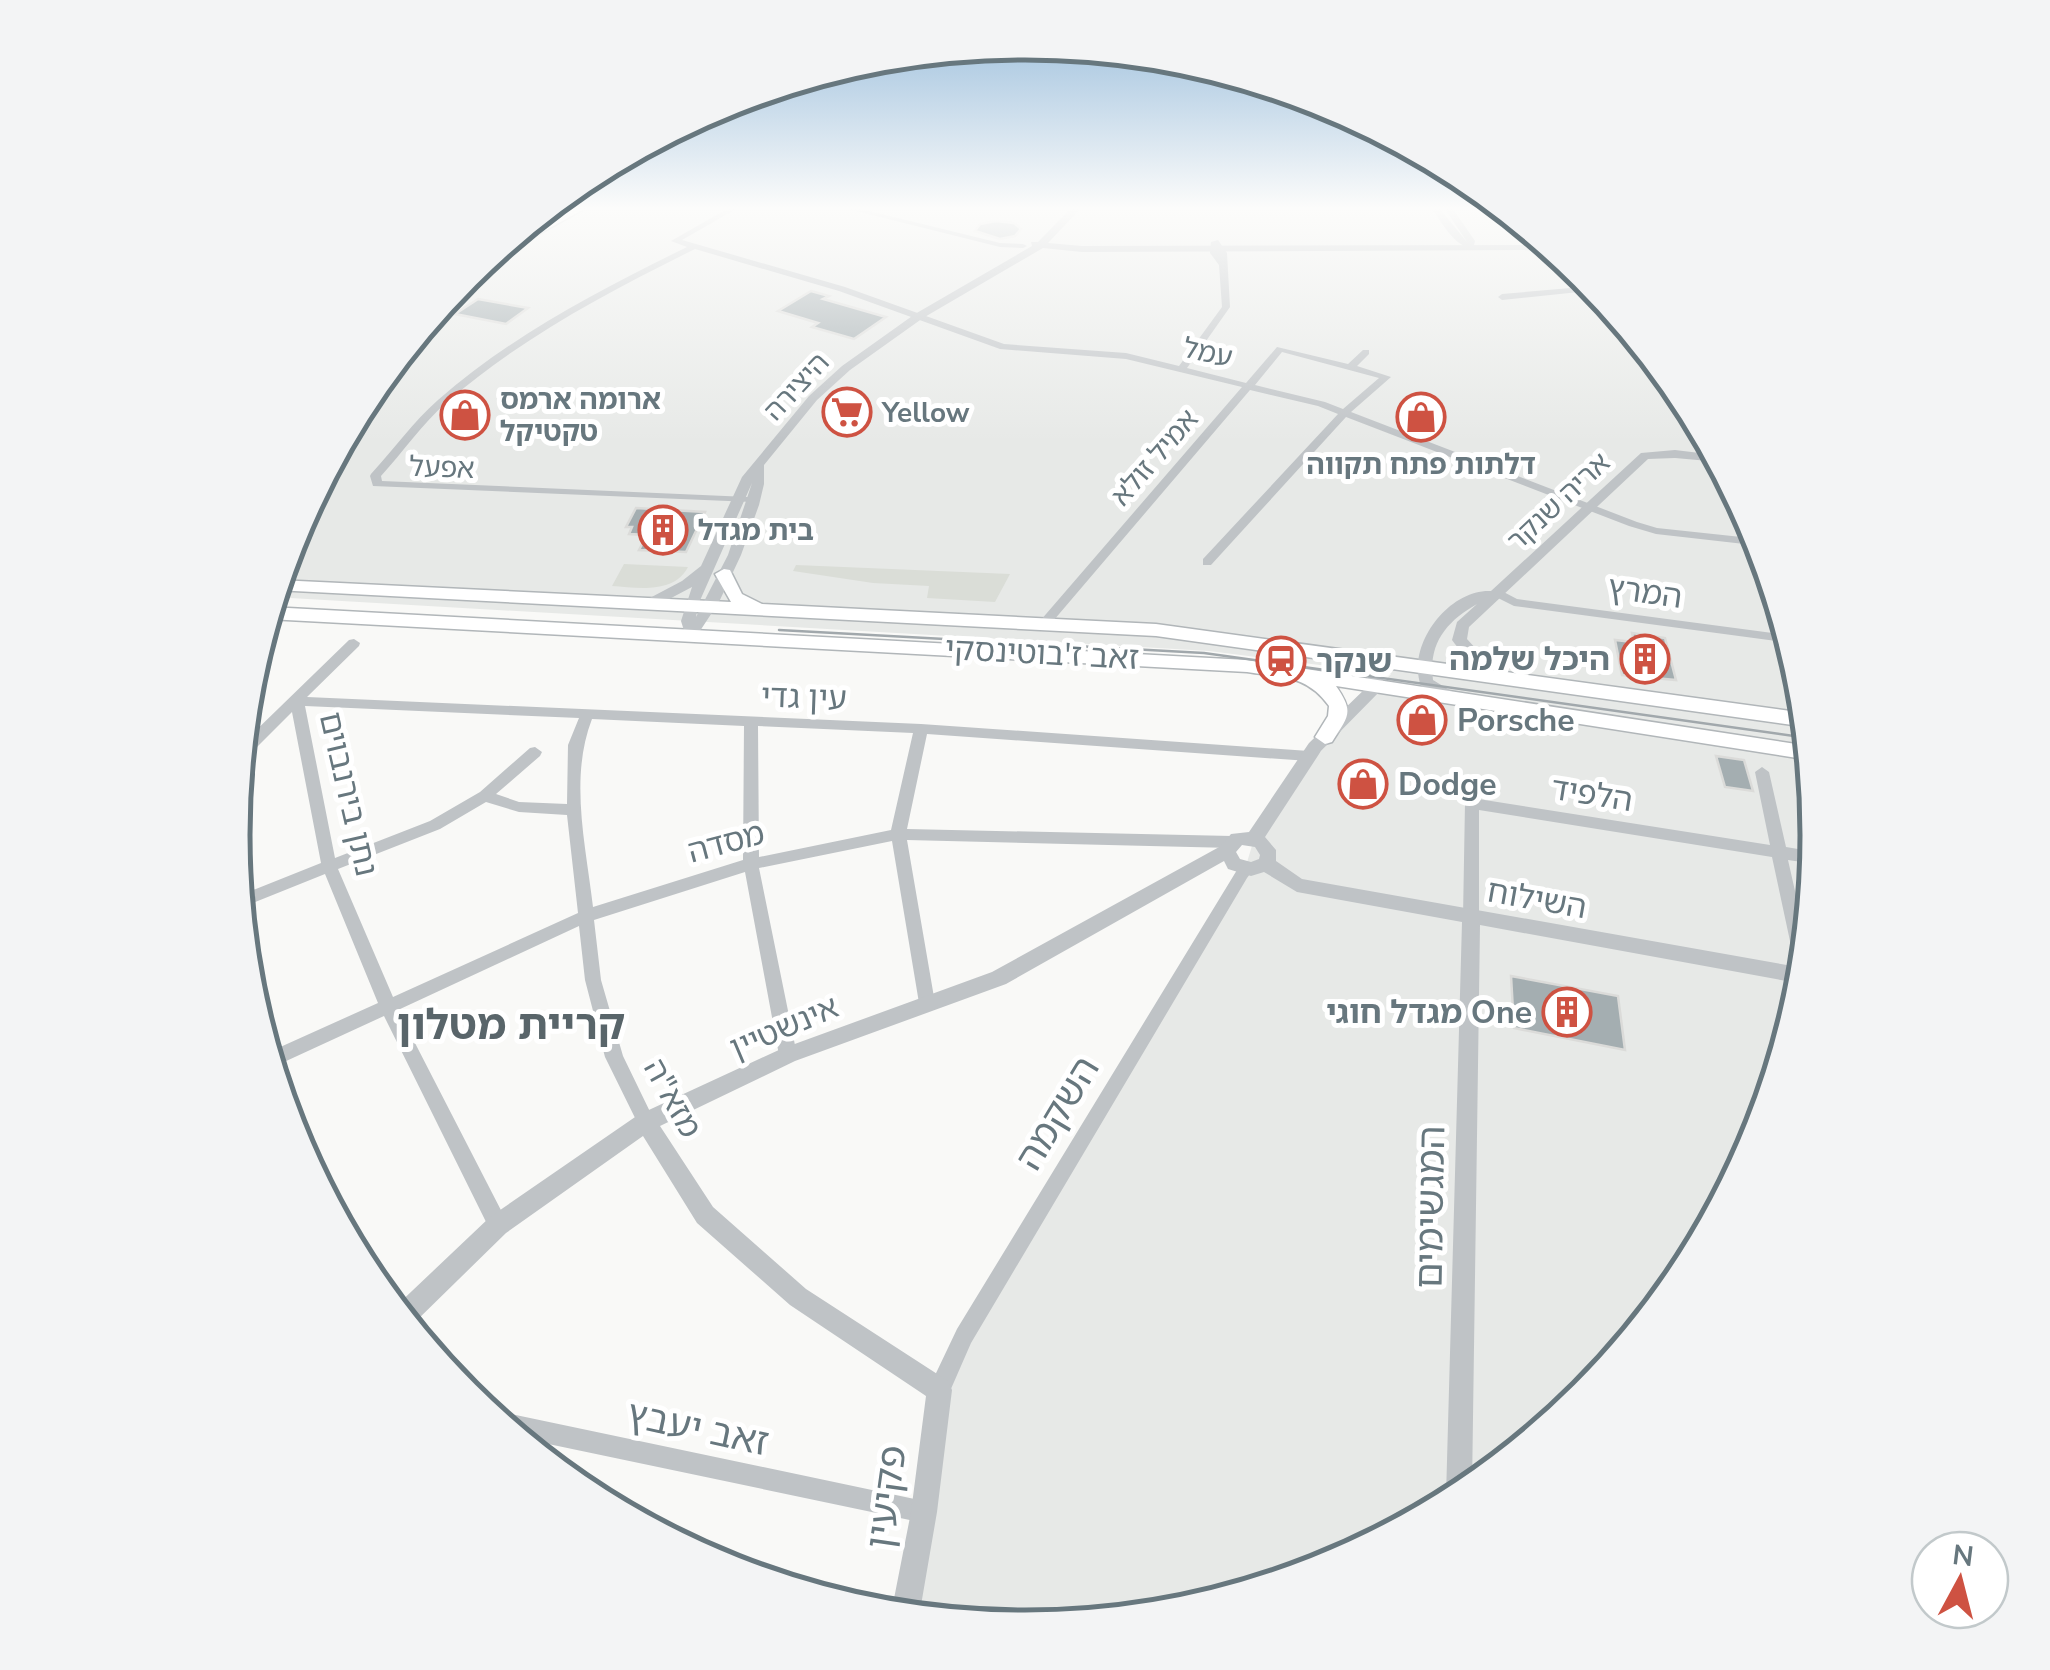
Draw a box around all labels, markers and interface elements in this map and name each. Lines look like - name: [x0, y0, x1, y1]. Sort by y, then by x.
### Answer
- street label: עמל: [1179, 329, 1236, 377]
- street label: היצירה: [755, 344, 838, 429]
- place label: ארומה ארמס טקטיקל: [500, 381, 661, 451]
- supermarket icon: Yellow: [821, 386, 873, 438]
- shop icon: ארומה ארמס טקטיקל: [439, 389, 491, 441]
- shop icon: דלתות פתח תקווה: [1395, 391, 1447, 443]
- place label: Yellow: [881, 394, 970, 432]
- street label: אמיל זולא: [1102, 401, 1207, 514]
- street label: אריה שנקר: [1499, 444, 1618, 559]
- place label: דלתות פתח תקווה: [1306, 446, 1536, 484]
- street label: אפעל: [409, 448, 475, 488]
- building icon: בית מגדל: [637, 504, 689, 556]
- place label: בית מגדל: [698, 512, 814, 550]
- street label: המרץ: [1605, 566, 1685, 619]
- street label: זאב ז'בוטינסקי: [944, 627, 1140, 680]
- building icon: היכל שלמה: [1619, 633, 1671, 685]
- station icon: שנקר: [1255, 635, 1307, 687]
- place label: היכל שלמה: [1449, 638, 1610, 681]
- place label: שנקר: [1316, 640, 1392, 683]
- street label: עין גדי: [760, 675, 848, 720]
- shop icon: Porsche: [1396, 694, 1448, 746]
- place label: Porsche: [1457, 699, 1575, 742]
- street label: נתן בירנבוים: [309, 708, 388, 880]
- shop icon: Dodge: [1337, 758, 1389, 810]
- place label: Dodge: [1398, 763, 1497, 806]
- street label: הלפיד: [1548, 767, 1636, 822]
- street label: מסדה: [683, 812, 769, 873]
- street label: השילוח: [1484, 870, 1590, 929]
- street label: אינשטיין: [723, 985, 845, 1070]
- building icon: מגדל חוגי One: [1541, 986, 1593, 1038]
- place label: מגדל חוגי One: [1326, 991, 1532, 1034]
- district label: קריית מטלון: [397, 997, 625, 1054]
- street label: השקמה: [1004, 1047, 1111, 1180]
- street label: מזא"ה: [633, 1051, 712, 1146]
- street label: המגשימים: [1404, 1125, 1457, 1289]
- street label: זאב יעבץ: [622, 1389, 773, 1468]
- street label: פקיעין: [854, 1442, 919, 1552]
- north arrow: [1910, 1530, 2010, 1630]
- text: N: [1950, 1536, 1976, 1576]

